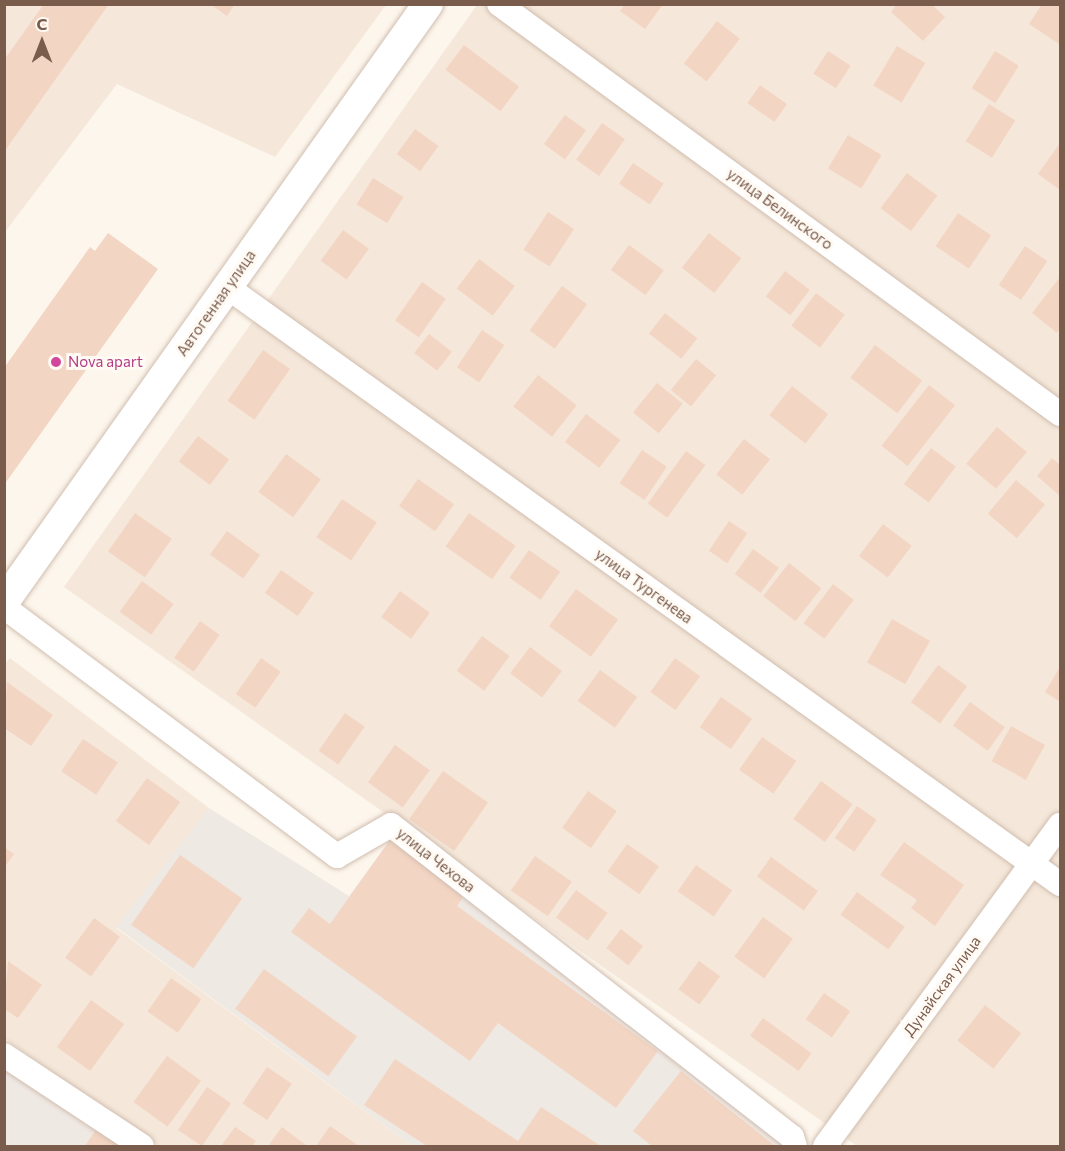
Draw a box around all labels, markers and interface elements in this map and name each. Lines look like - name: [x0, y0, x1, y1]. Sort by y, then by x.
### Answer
- north arrow: [12, 12, 72, 72]
- text: С: [37, 14, 47, 33]
- street label: улица Белинского: [724, 165, 836, 253]
- street label: Автогенная улица: [173, 247, 259, 359]
- place label: Nova apart: [68, 353, 143, 371]
- marker: Nova apart: [49, 355, 63, 369]
- street label: улица Тургенева: [592, 545, 696, 627]
- street label: улица Чехова: [393, 824, 479, 896]
- street label: Дунайская улица: [900, 932, 984, 1040]

